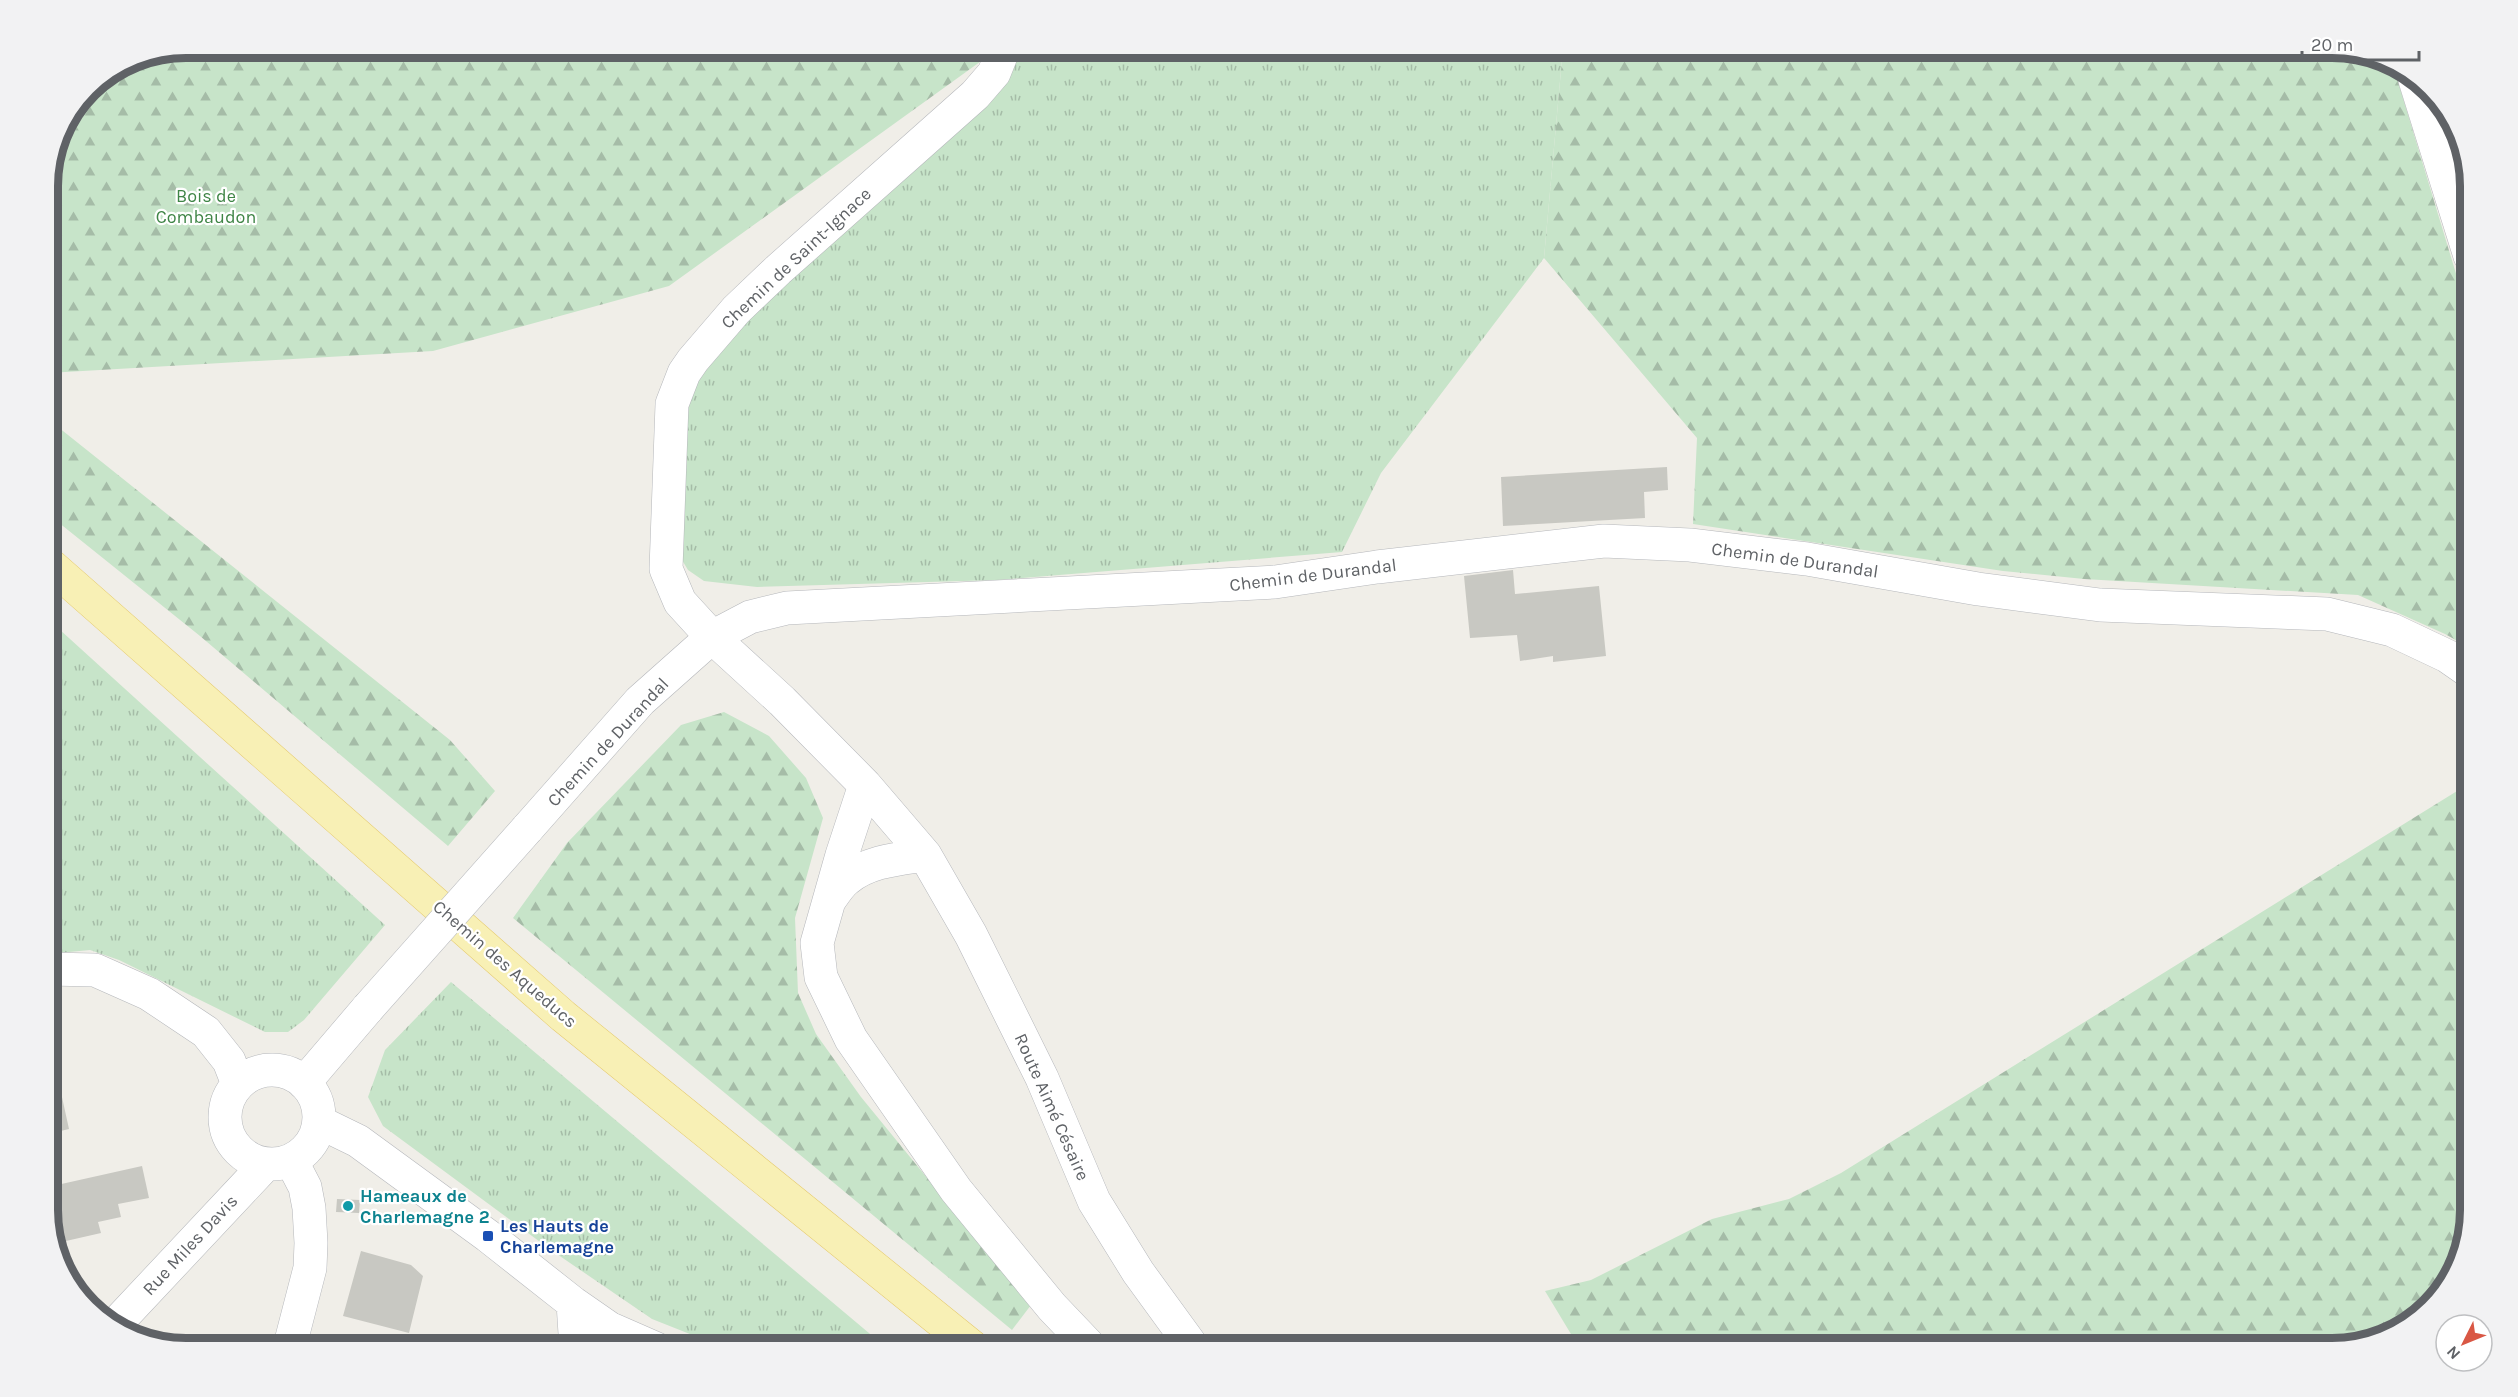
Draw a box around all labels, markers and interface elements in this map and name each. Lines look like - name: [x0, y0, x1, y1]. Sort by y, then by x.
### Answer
- scale bar: [2302, 24, 2419, 62]
- text: 20 m: [2311, 34, 2353, 56]
- street label: Chemin de Saint-Ignace: [716, 183, 876, 333]
- park label: Bois de Combaudon: [156, 185, 256, 228]
- street label: Chemin de Durandal: [1710, 537, 1880, 583]
- street label: Chemin de Durandal: [1228, 554, 1398, 596]
- street label: Chemin de Durandal: [543, 673, 673, 811]
- street label: Chemin des Aqueducs: [429, 896, 581, 1032]
- street label: Route Aimé Césaire: [1010, 1030, 1094, 1184]
- place label: Hameaux de Charlemagne 2: [360, 1185, 490, 1228]
- street label: Rue Miles Davis: [138, 1190, 242, 1300]
- marker: Hameaux de Charlemagne 2: [341, 1199, 355, 1213]
- place label: Les Hauts de Charlemagne: [500, 1215, 614, 1258]
- marker: Les Hauts de Charlemagne: [481, 1229, 495, 1243]
- north arrow: [2434, 1313, 2494, 1373]
- text: N: [2443, 1342, 2464, 1364]

